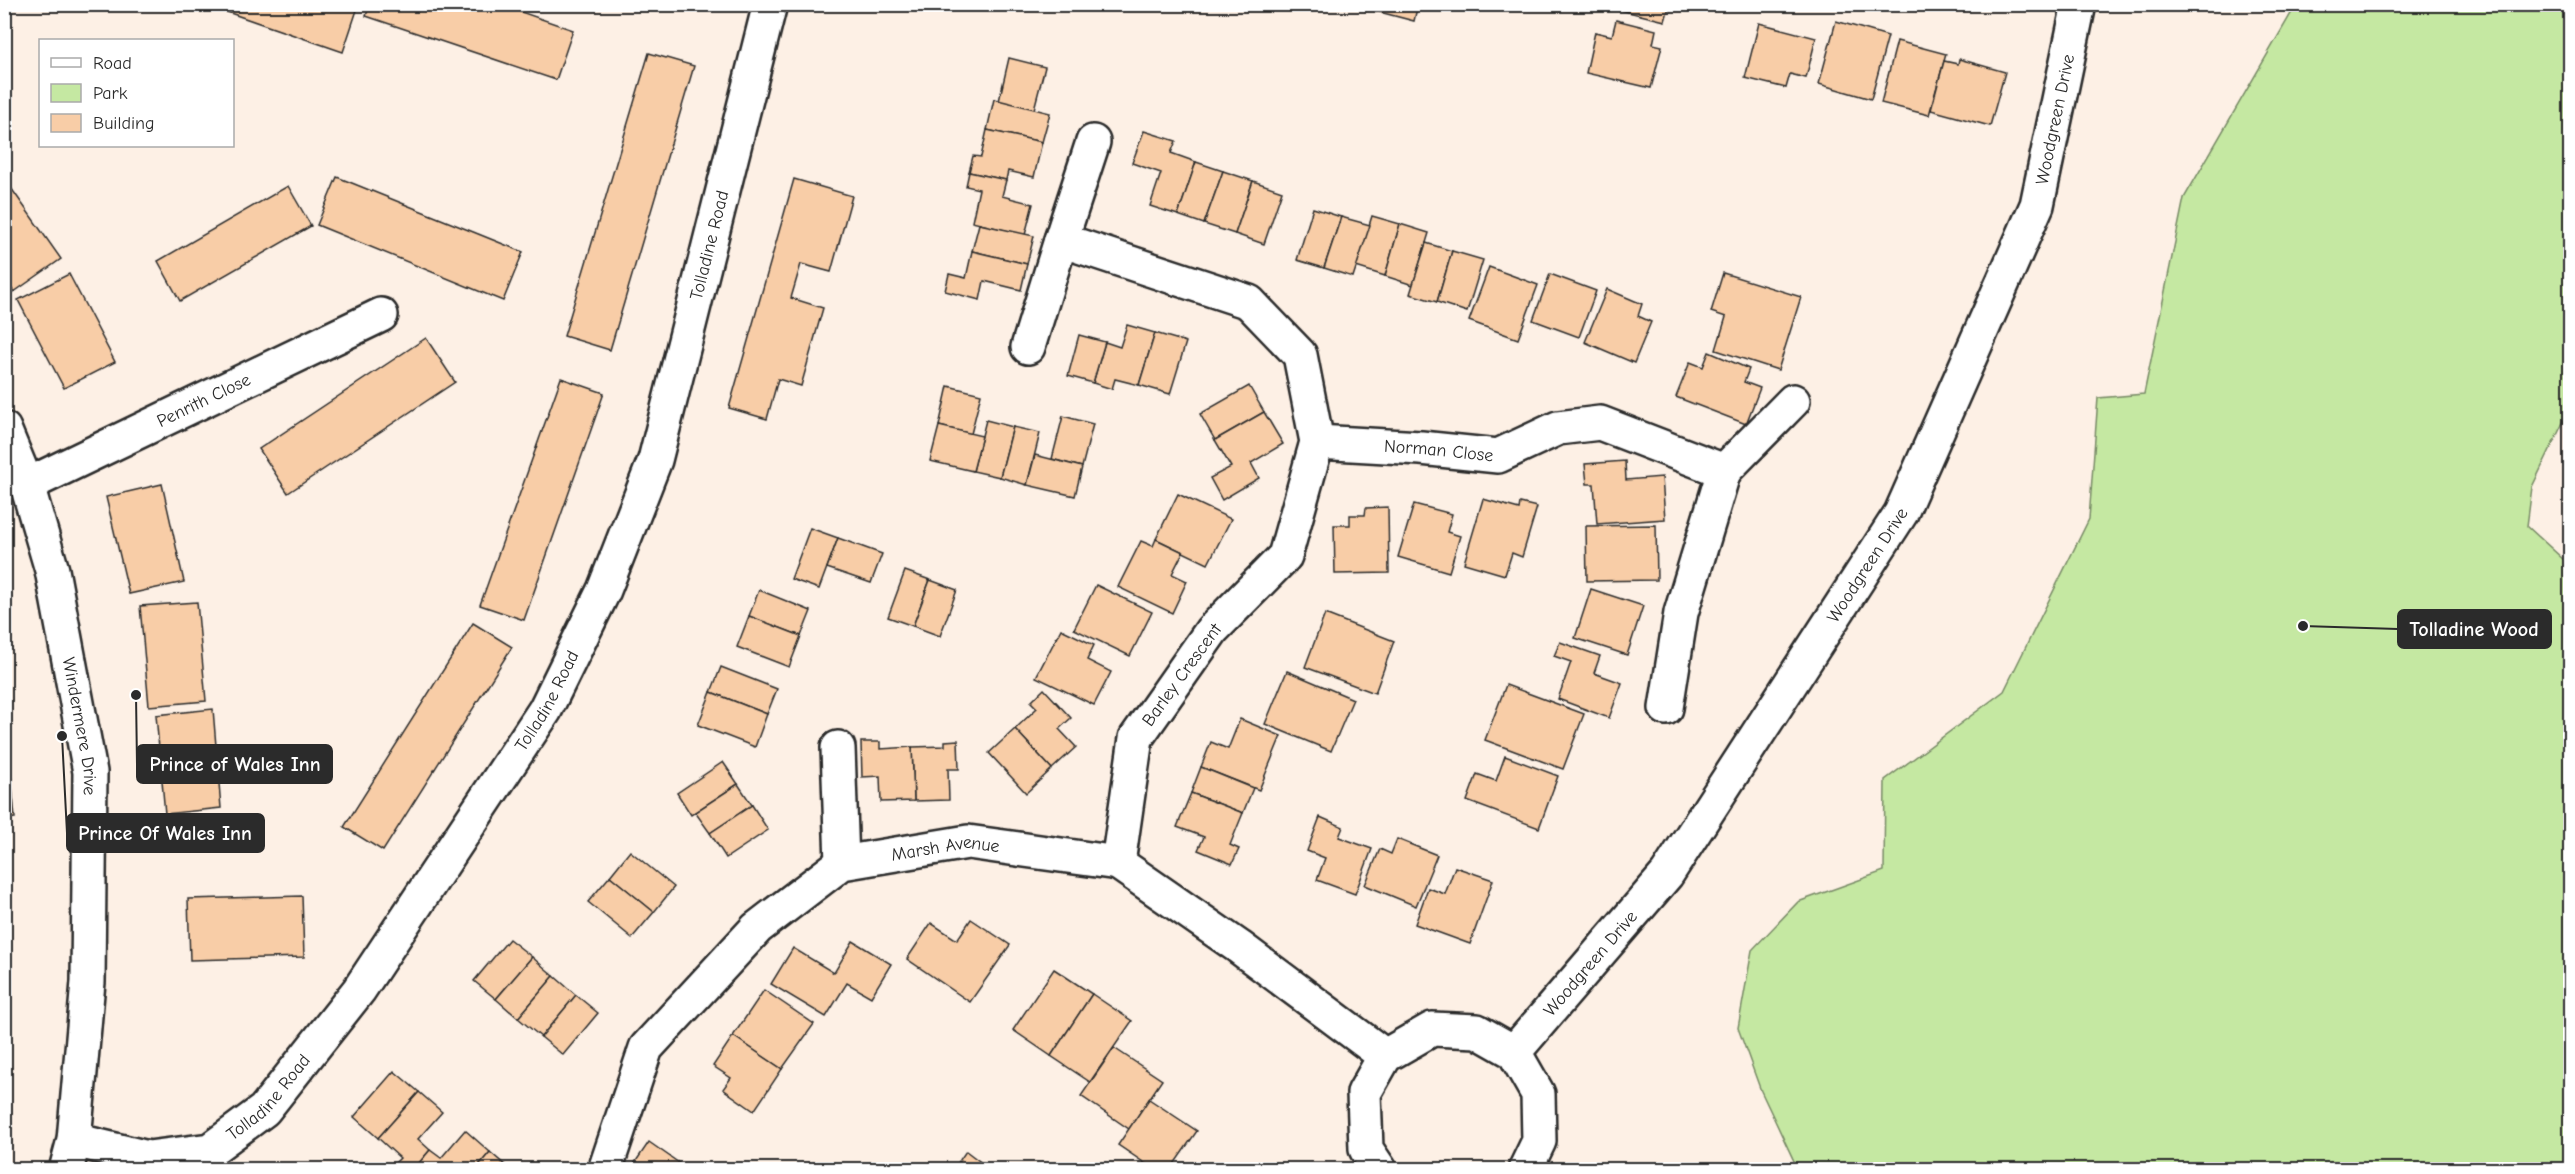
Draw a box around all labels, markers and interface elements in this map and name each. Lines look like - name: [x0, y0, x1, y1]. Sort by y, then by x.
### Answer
- legend: [39, 39, 234, 147]
- street label: Woodgreen Drive: [2031, 52, 2079, 187]
- text: Road: [93, 53, 132, 74]
- text: Park: [93, 83, 128, 104]
- text: Building: [93, 113, 155, 134]
- street label: Tolladine Road: [685, 188, 733, 302]
- street label: Penrith Close: [153, 369, 254, 432]
- street label: Norman Close: [1383, 435, 1494, 466]
- street label: Woodgreen Drive: [1822, 504, 1912, 626]
- callout: Tolladine Wood: [2398, 610, 2551, 648]
- text: Tolladine Wood: [2409, 618, 2539, 641]
- street label: Barley Crescent: [1138, 619, 1227, 730]
- street label: Tolladine Road: [510, 647, 583, 755]
- street label: Windermere Drive: [58, 655, 101, 795]
- callout: Prince of Wales Inn: [137, 745, 332, 783]
- text: Prince of Wales Inn: [149, 753, 321, 776]
- callout: Prince Of Wales Inn: [67, 814, 264, 852]
- text: Prince Of Wales Inn: [78, 822, 252, 845]
- street label: Marsh Avenue: [890, 831, 1001, 865]
- street label: Woodgreen Drive: [1539, 906, 1641, 1020]
- street label: Tolladine Road: [222, 1050, 315, 1145]

